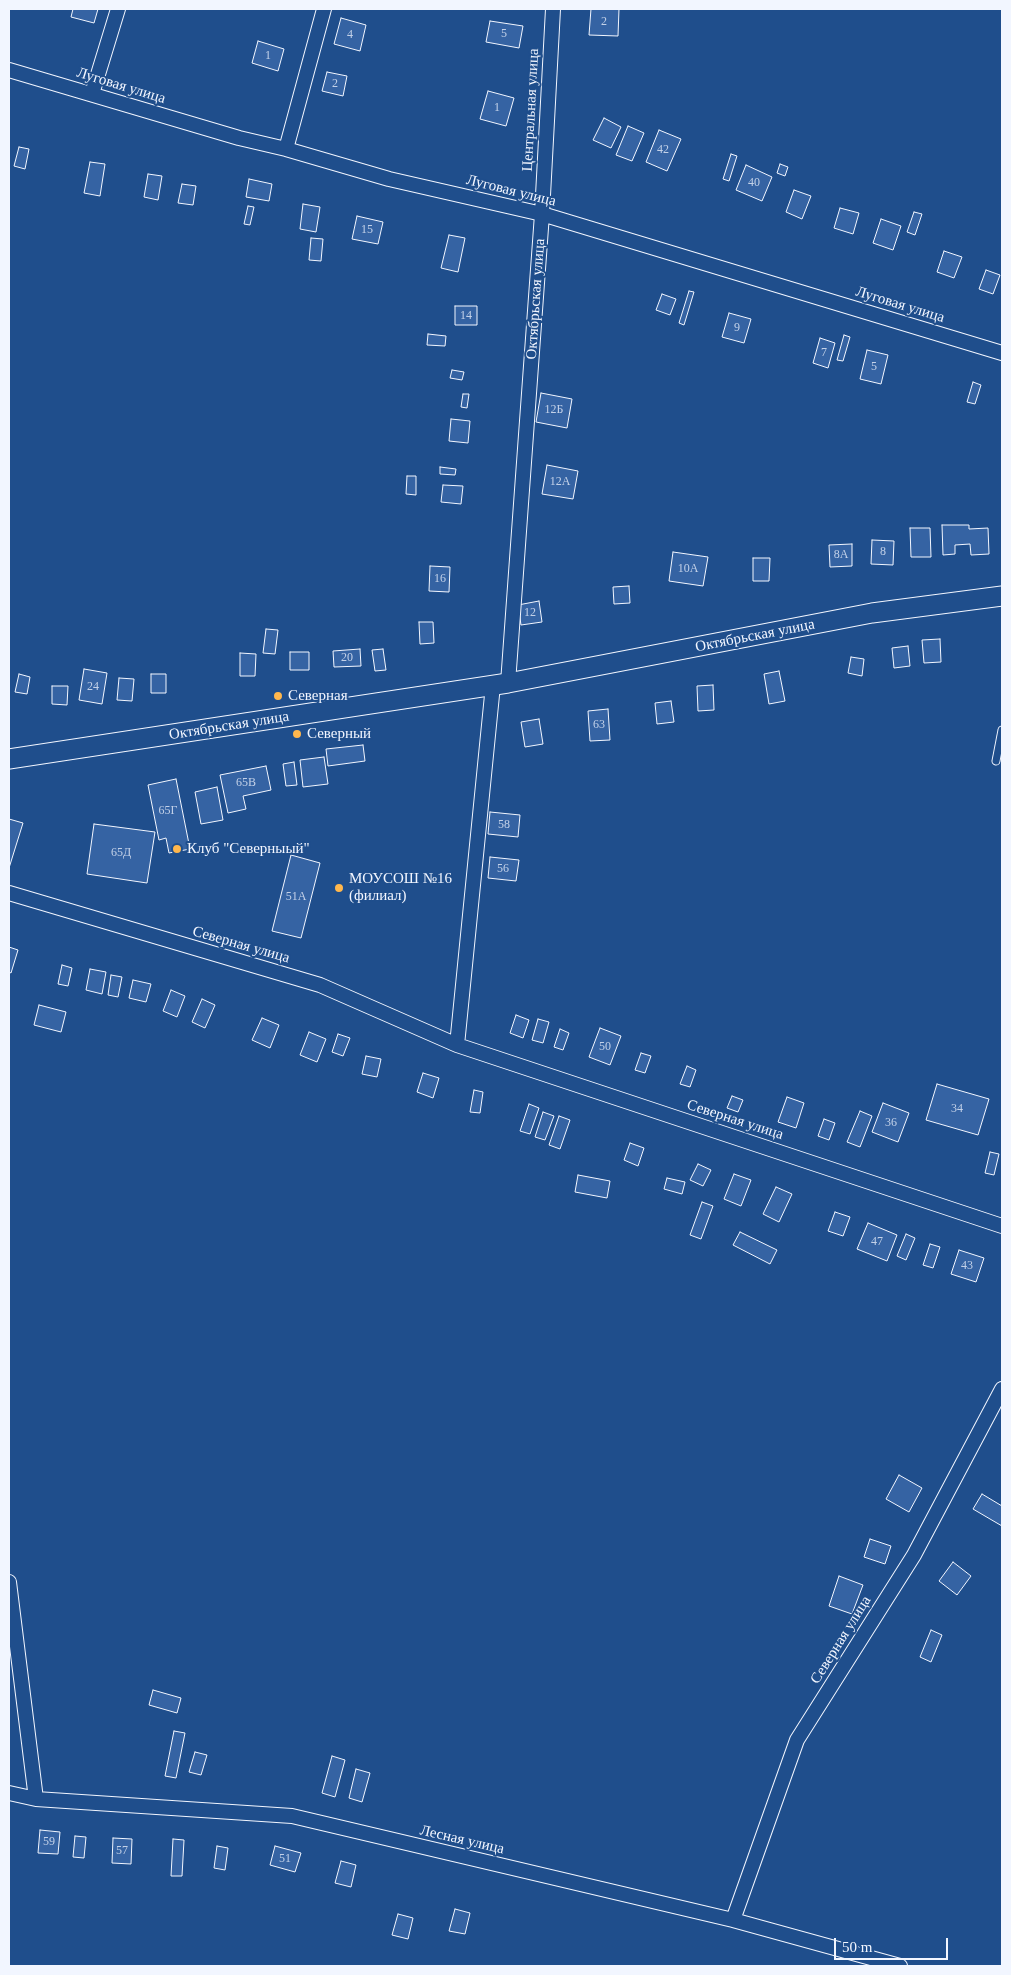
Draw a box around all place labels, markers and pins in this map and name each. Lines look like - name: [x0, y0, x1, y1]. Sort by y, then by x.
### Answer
- place label: Северная: [288, 687, 348, 705]
- marker: Северная: [272, 690, 284, 702]
- place label: Северный: [307, 725, 371, 743]
- marker: Северный: [291, 728, 303, 740]
- place label: Клуб "Северныый": [187, 840, 310, 858]
- marker: Клуб "Северныый": [171, 843, 183, 855]
- place label: МОУСОШ №16 (филиал): [349, 870, 452, 905]
- marker: МОУСОШ №16 (филиал): [333, 882, 345, 894]

